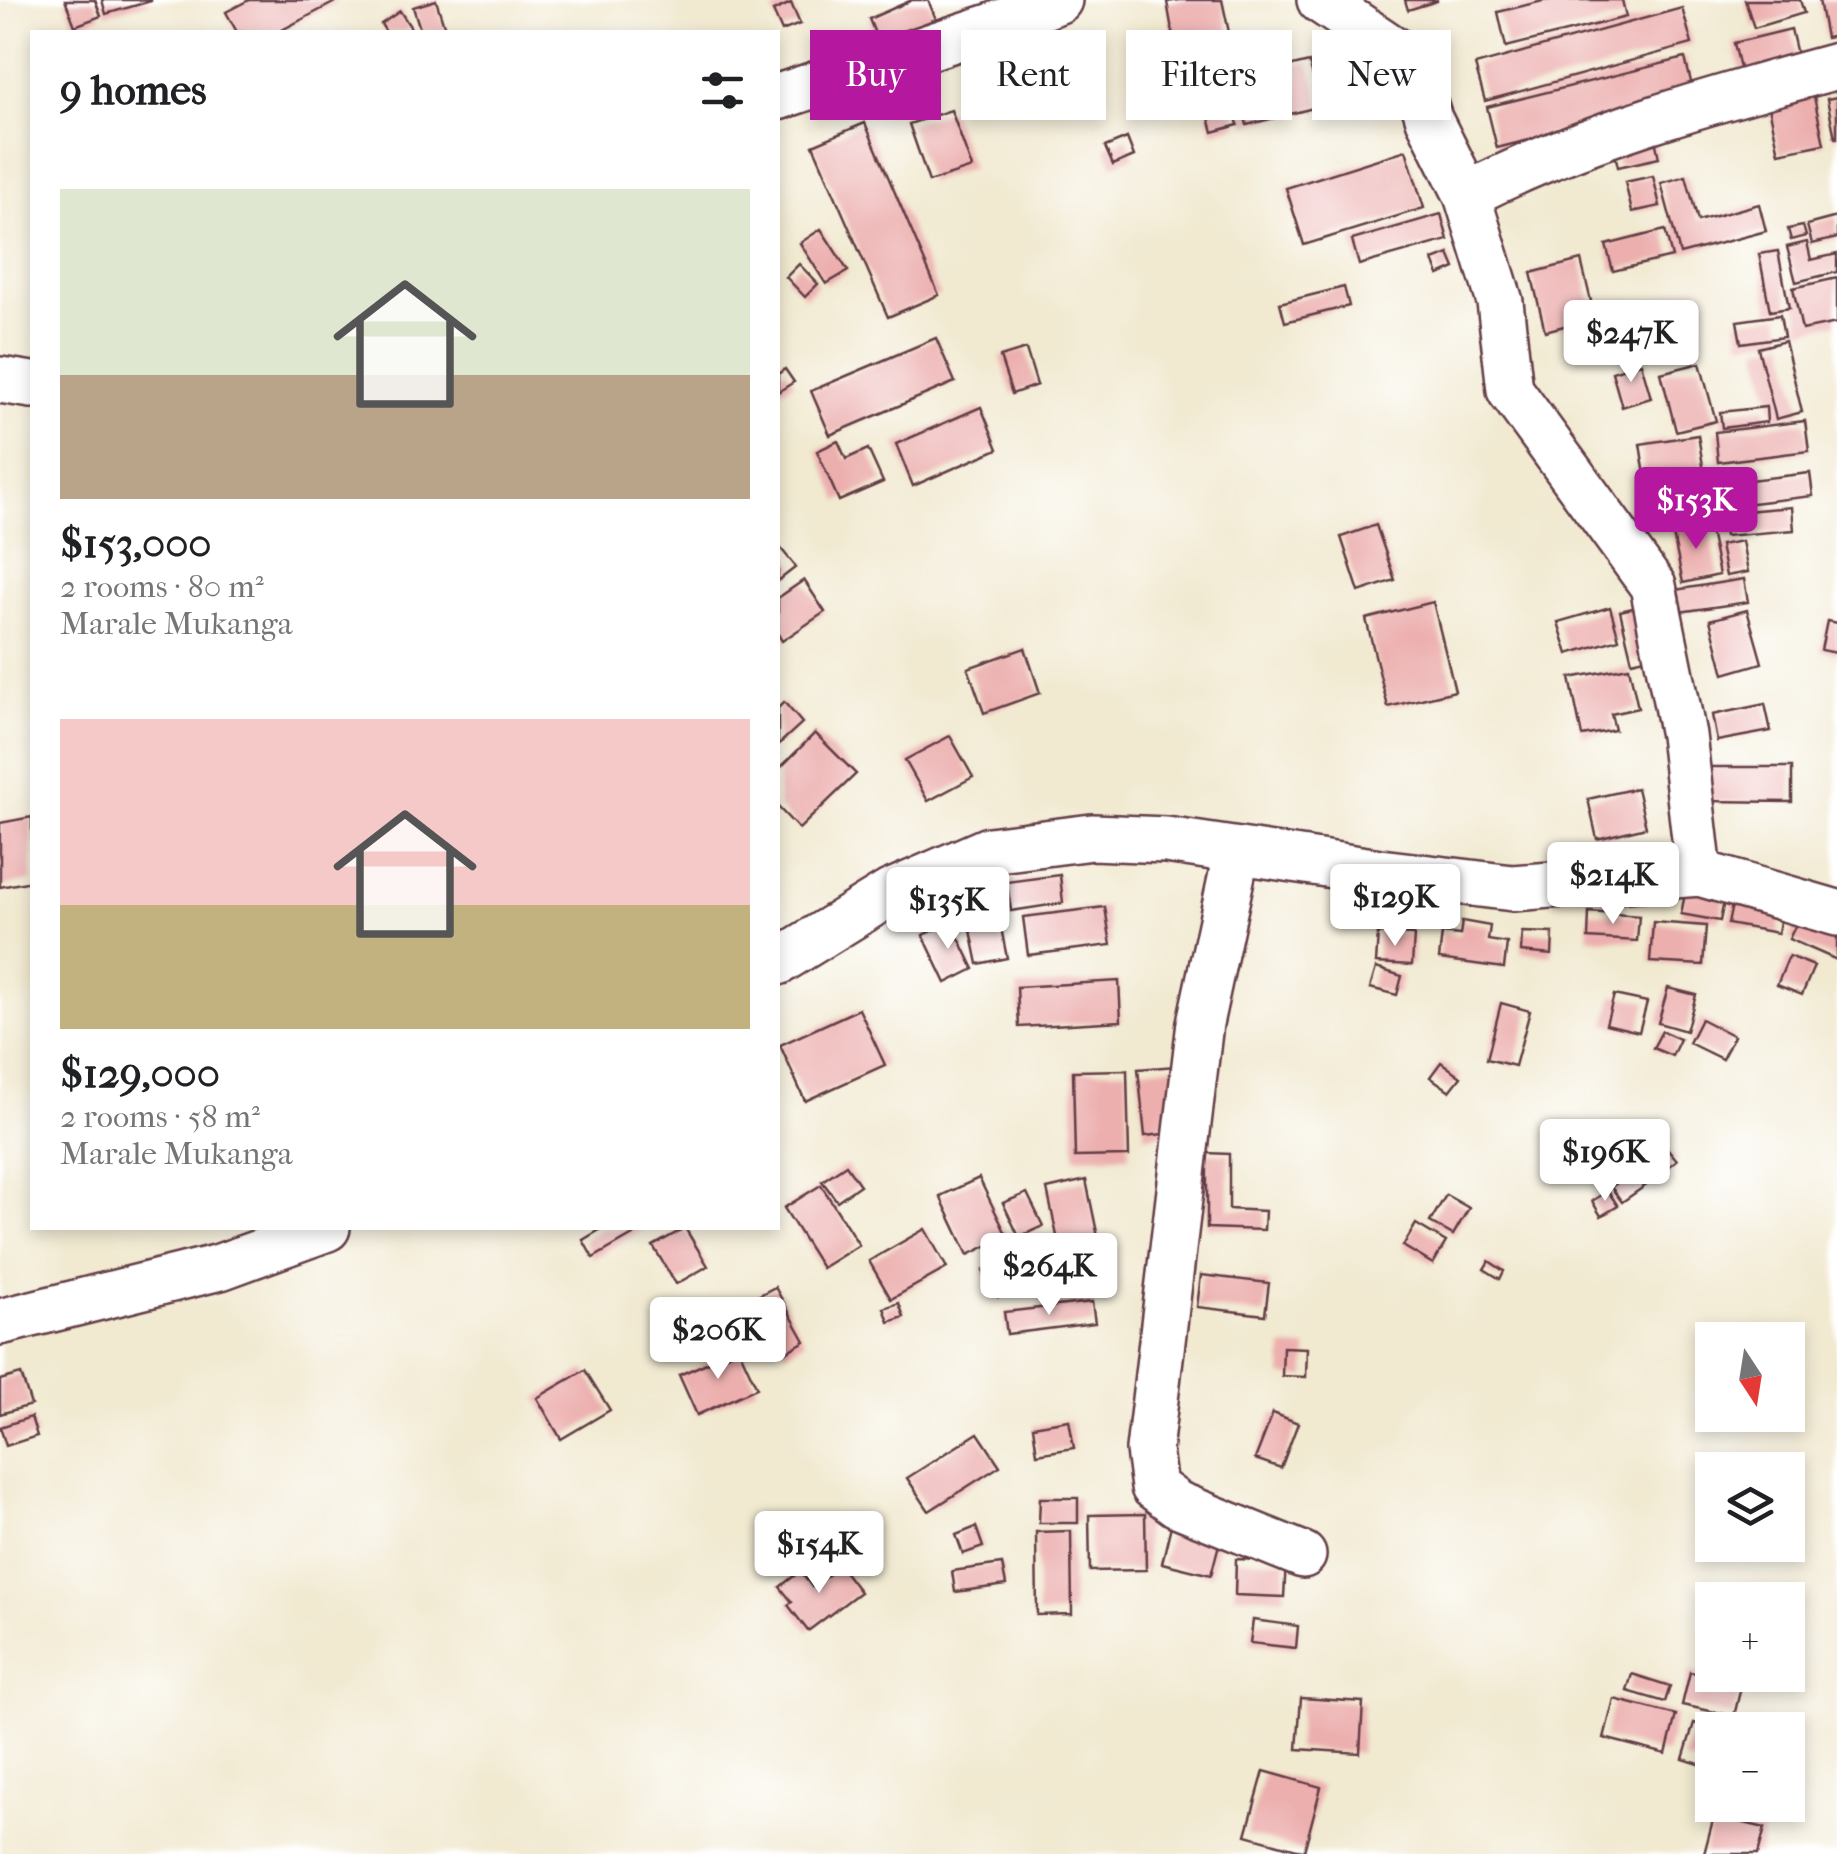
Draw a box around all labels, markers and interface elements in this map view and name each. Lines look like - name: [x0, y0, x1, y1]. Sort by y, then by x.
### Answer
- chip: Buy: [810, 30, 941, 120]
- chip: Rent: [961, 30, 1106, 120]
- chip: Filters: [1126, 30, 1292, 120]
- chip: New: [1312, 30, 1451, 120]
- icon: filters: [695, 63, 750, 118]
- text: 9 homes: [60, 66, 207, 115]
- icon: home: [315, 254, 495, 434]
- pin: $247K: [1561, 300, 1701, 385]
- text: $247K: [1586, 314, 1676, 351]
- pin: $153K: [1626, 467, 1766, 552]
- text: $153K: [1656, 481, 1736, 518]
- text: $153,000: [60, 519, 212, 568]
- text: 2 rooms · 80 m²: [60, 568, 264, 605]
- text: Marale Mukanga: [60, 605, 292, 642]
- icon: home: [315, 784, 495, 964]
- pin: $214K: [1543, 842, 1683, 927]
- text: $214K: [1569, 856, 1657, 893]
- pin: $129K: [1325, 864, 1465, 949]
- pin: $135K: [878, 867, 1018, 952]
- text: $129K: [1352, 878, 1438, 915]
- text: $135K: [908, 881, 988, 918]
- text: $129,000: [60, 1049, 220, 1098]
- text: 2 rooms · 58 m²: [60, 1098, 260, 1135]
- pin: $196K: [1535, 1119, 1675, 1204]
- text: $196K: [1562, 1133, 1648, 1170]
- text: Marale Mukanga: [60, 1135, 292, 1172]
- pin: $264K: [979, 1233, 1119, 1318]
- text: $264K: [1002, 1247, 1096, 1284]
- pin: $206K: [648, 1297, 788, 1382]
- text: $206K: [672, 1311, 764, 1348]
- north arrow: [1695, 1322, 1805, 1432]
- map controls: [1695, 1322, 1805, 1822]
- button: layers: [1695, 1452, 1805, 1562]
- pin: $154K: [749, 1511, 889, 1596]
- text: $154K: [777, 1525, 861, 1562]
- button: +: [1695, 1582, 1805, 1692]
- button: −: [1695, 1712, 1805, 1822]

